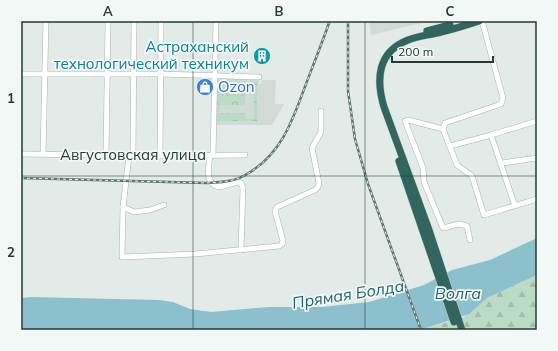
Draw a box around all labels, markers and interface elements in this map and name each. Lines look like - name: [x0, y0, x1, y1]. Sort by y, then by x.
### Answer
- text: A: [103, 3, 113, 19]
- text: B: [275, 3, 284, 19]
- text: C: [446, 3, 455, 19]
- place label: Астраханский технологический техникум: [54, 37, 249, 73]
- scale bar: [392, 38, 493, 64]
- text: 200 m: [398, 44, 433, 59]
- building icon: Астраханский технологический техникум: [252, 46, 272, 66]
- shop icon: Ozon: [195, 77, 215, 97]
- place label: Ozon: [218, 77, 255, 96]
- text: 1: [7, 90, 15, 106]
- street label: Августовская улица: [60, 145, 206, 164]
- text: 2: [7, 244, 15, 260]
- water label: Прямая Болда: [291, 275, 406, 313]
- water label: Волга: [435, 283, 481, 303]

